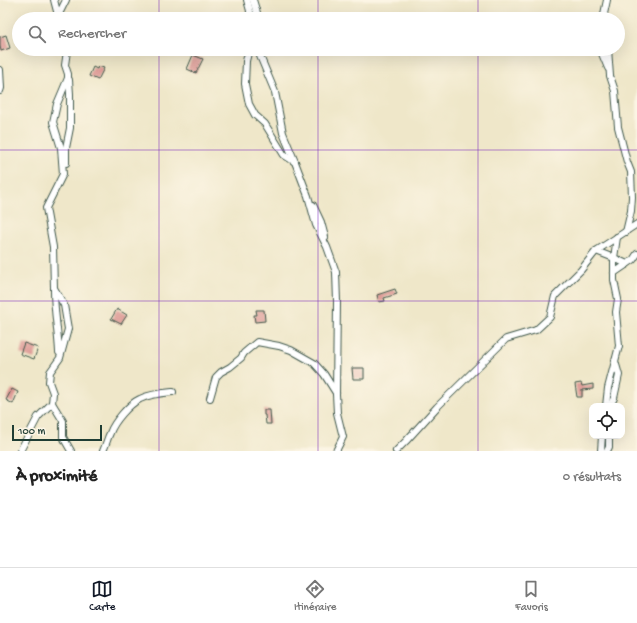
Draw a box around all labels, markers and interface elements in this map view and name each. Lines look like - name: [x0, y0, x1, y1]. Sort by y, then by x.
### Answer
- search box: [12, 12, 625, 56]
- icon: search: [26, 23, 48, 45]
- text: Rechercher: [58, 25, 126, 43]
- map controls: [589, 403, 625, 439]
- button: locate: [589, 403, 625, 439]
- scale bar: [12, 423, 102, 442]
- text: 100 m: [18, 426, 45, 438]
- text: À proximité: [16, 467, 97, 487]
- text: 0 résultats: [563, 470, 621, 485]
- tab: Carte: [89, 578, 115, 614]
- tab: Itinéraire: [294, 578, 336, 614]
- tab: Favoris: [515, 578, 548, 614]

